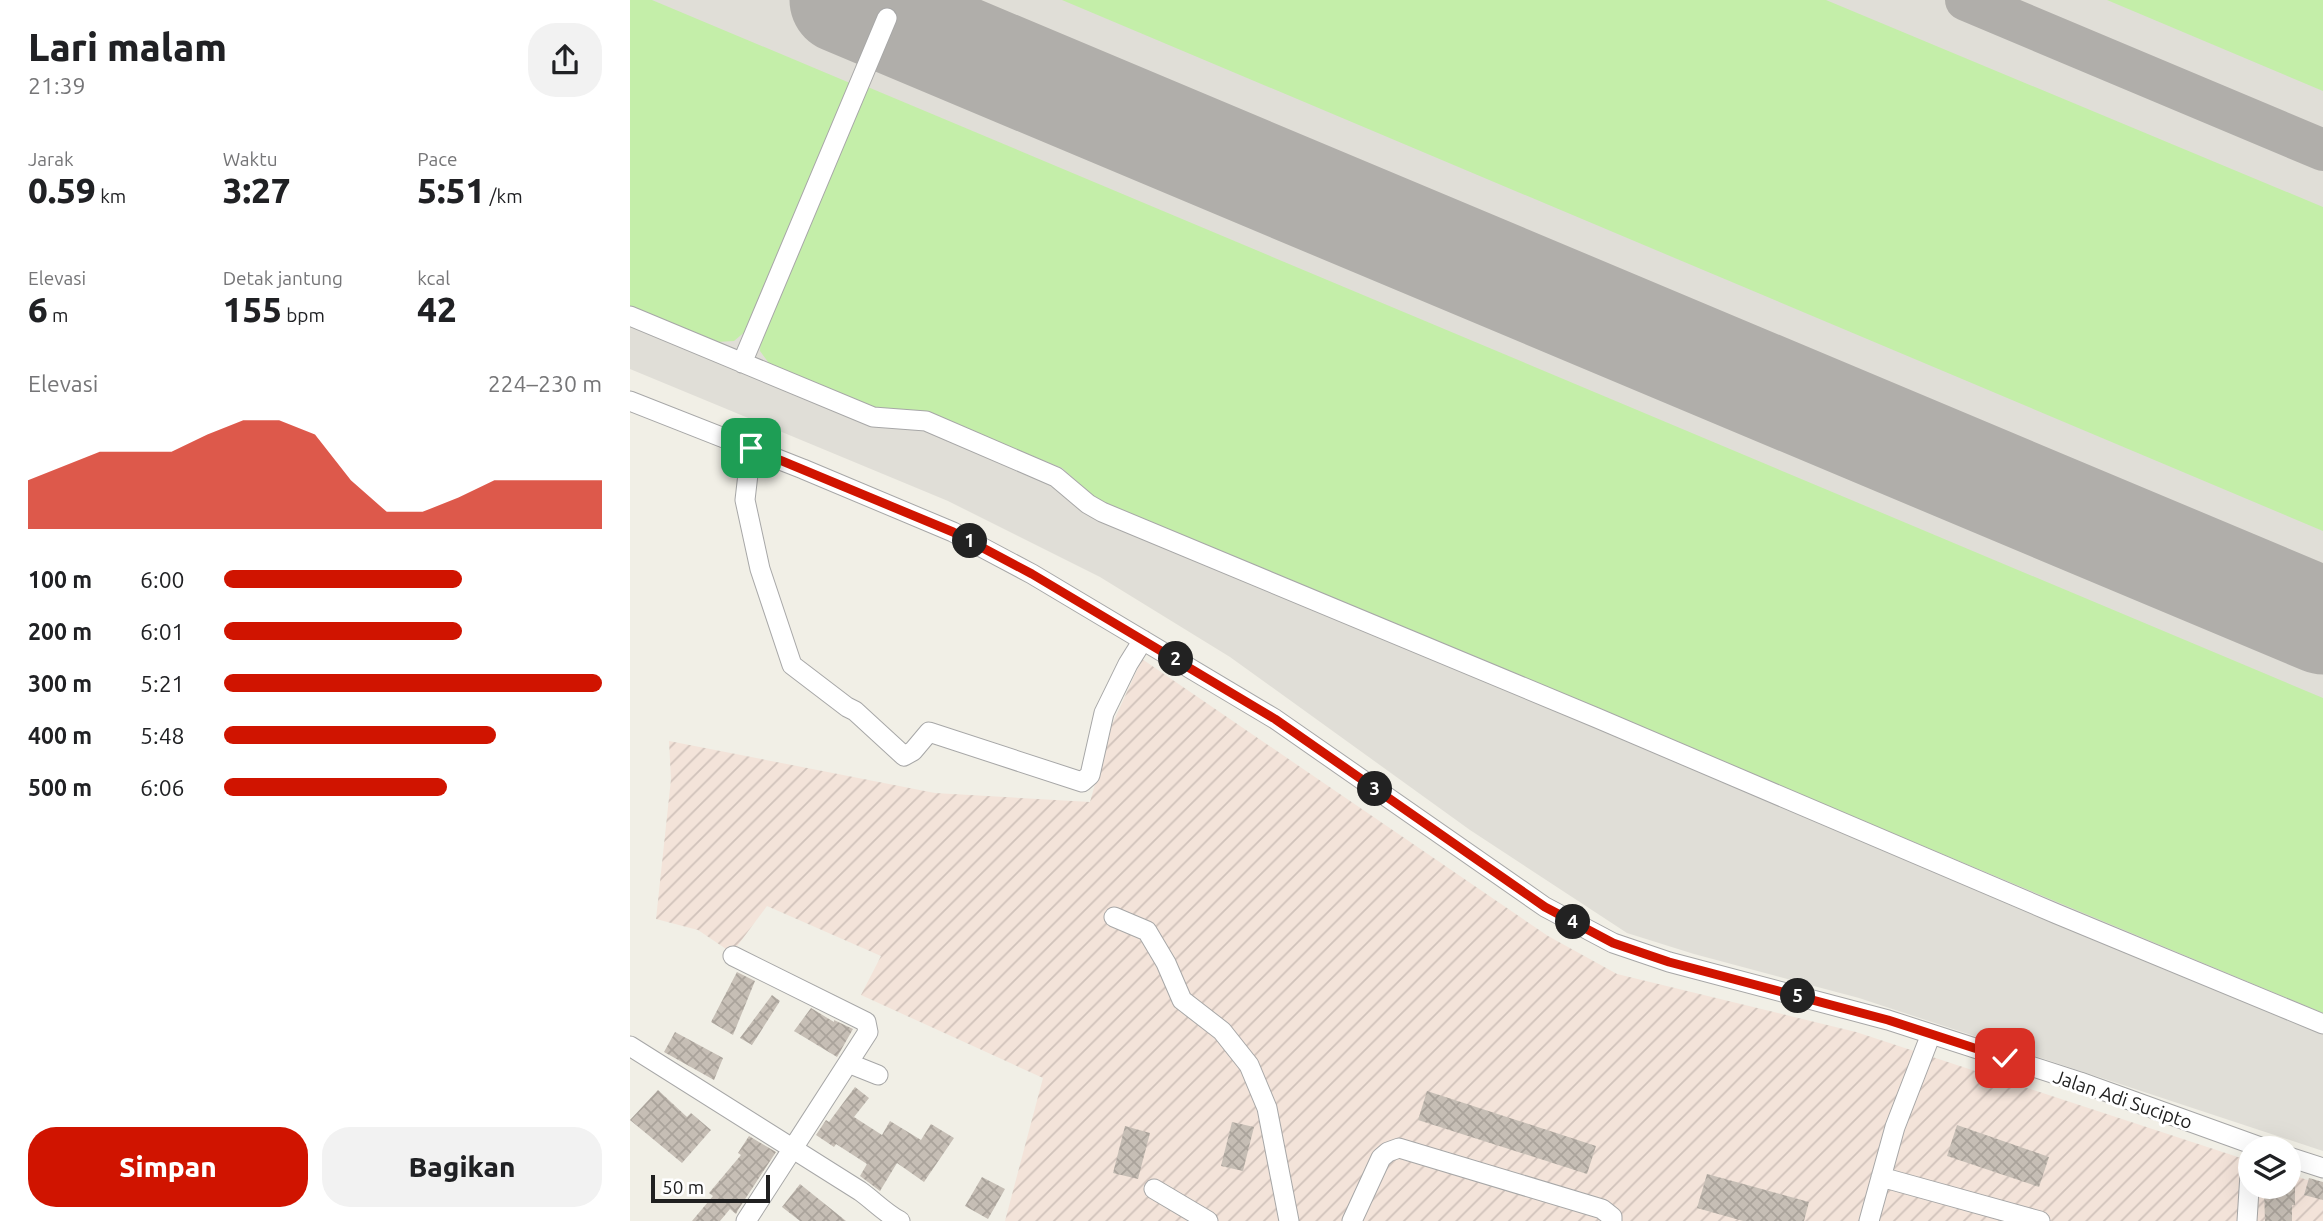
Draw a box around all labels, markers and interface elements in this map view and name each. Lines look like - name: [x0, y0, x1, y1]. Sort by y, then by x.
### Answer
- button: share: [528, 23, 602, 97]
- text: Lari malam: [28, 26, 227, 68]
- text: 21:39: [28, 73, 86, 98]
- text: Jarak: [28, 148, 74, 170]
- text: Waktu: [223, 148, 278, 170]
- text: Pace: [417, 148, 458, 170]
- text: 0.59: [28, 170, 96, 210]
- text: 3:27: [223, 170, 291, 210]
- text: 5:51: [417, 170, 485, 210]
- text: km: [96, 185, 126, 207]
- text: /km: [485, 185, 523, 207]
- text: Elevasi: [28, 267, 86, 289]
- text: Detak jantung: [223, 267, 343, 289]
- text: kcal: [417, 267, 450, 289]
- text: 6: [28, 289, 48, 329]
- text: 155: [223, 289, 282, 329]
- text: 42: [417, 289, 457, 329]
- text: m: [48, 304, 69, 326]
- text: bpm: [282, 304, 325, 326]
- text: Elevasi: [28, 371, 98, 396]
- text: 224–230 m: [488, 371, 602, 396]
- pin: [721, 418, 781, 478]
- icon: arrive: [732, 429, 770, 467]
- pin: 1: [952, 524, 988, 558]
- text: 1: [964, 529, 975, 551]
- text: 100 m: [28, 567, 92, 592]
- text: 6:00: [140, 567, 185, 592]
- text: 200 m: [28, 619, 92, 644]
- text: 6:01: [140, 619, 185, 644]
- pin: 2: [1158, 642, 1194, 676]
- text: 2: [1170, 647, 1181, 669]
- text: 300 m: [28, 671, 92, 696]
- text: 5:21: [140, 671, 185, 696]
- text: 400 m: [28, 723, 92, 748]
- text: 5:48: [140, 723, 185, 748]
- pin: 3: [1358, 772, 1392, 806]
- text: 500 m: [28, 775, 92, 800]
- text: 6:06: [140, 775, 185, 800]
- text: 3: [1369, 777, 1380, 799]
- pin: 4: [1556, 904, 1590, 940]
- text: 4: [1567, 910, 1578, 932]
- pin: 5: [1780, 978, 1816, 1014]
- text: 5: [1792, 984, 1803, 1006]
- pin: [1975, 1028, 2035, 1088]
- icon: check: [1986, 1039, 2024, 1077]
- street label: Jalan Adi Sucipto: [2051, 1065, 2195, 1133]
- button: Simpan: [28, 1127, 308, 1207]
- button: Bagikan: [322, 1127, 602, 1207]
- map controls: [2238, 1136, 2301, 1199]
- button: layers: [2238, 1136, 2301, 1199]
- scale bar: [651, 1172, 770, 1204]
- text: 50 m: [662, 1176, 704, 1198]

